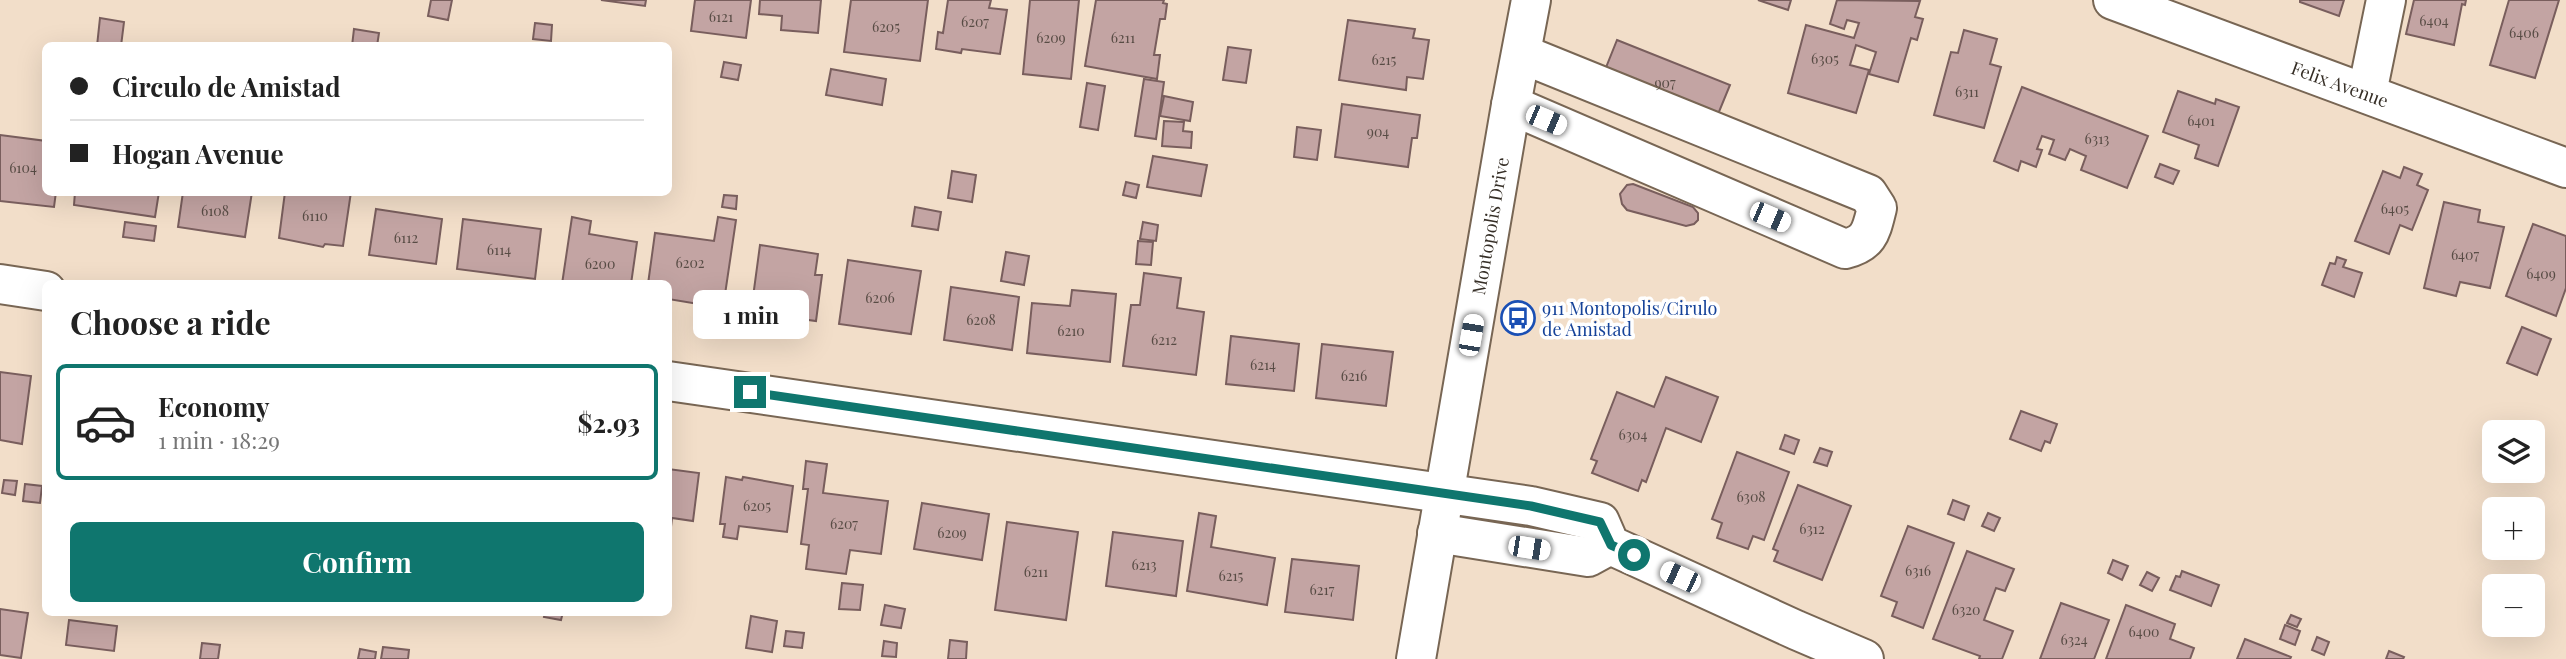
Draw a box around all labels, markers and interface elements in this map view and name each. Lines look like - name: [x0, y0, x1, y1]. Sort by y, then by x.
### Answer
- house number: 6121: [709, 7, 733, 26]
- house number: 6404: [2419, 11, 2449, 30]
- house number: 6207: [961, 12, 989, 31]
- house number: 6205: [872, 17, 900, 36]
- house number: 6406: [2509, 23, 2539, 42]
- house number: 6209: [1036, 28, 1066, 47]
- house number: 6211: [1111, 28, 1135, 47]
- house number: 6305: [1811, 49, 1839, 68]
- house number: 6215: [1372, 50, 1397, 69]
- street label: Felix Avenue: [2288, 55, 2392, 113]
- text: Circulo de Amistad: [112, 69, 340, 104]
- house number: 907: [1654, 73, 1676, 92]
- house number: 6311: [1955, 82, 1979, 101]
- car: [1523, 102, 1570, 138]
- house number: 6401: [2187, 111, 2215, 130]
- house number: 904: [1367, 122, 1389, 141]
- house number: 6313: [2085, 129, 2109, 148]
- text: Hogan Avenue: [112, 136, 284, 171]
- street label: Montopolis Drive: [1466, 155, 1514, 297]
- house number: 6104: [9, 158, 37, 177]
- car: [1747, 199, 1794, 235]
- house number: 6405: [2381, 199, 2409, 218]
- house number: 6108: [201, 201, 229, 220]
- house number: 6110: [302, 206, 328, 225]
- house number: 6112: [394, 228, 418, 247]
- house number: 6114: [487, 240, 511, 259]
- house number: 6407: [2451, 245, 2479, 264]
- house number: 6202: [675, 253, 705, 272]
- house number: 6200: [585, 254, 615, 273]
- house number: 6409: [2526, 264, 2556, 283]
- house number: 6206: [865, 288, 895, 307]
- callout: 1 min: [692, 290, 808, 340]
- place label: 911 Montopolis/Cirulo de Amistad: [1542, 296, 1718, 341]
- text: 1 min: [723, 299, 779, 330]
- bus stop icon: 911 Montopolis/Cirulo de Amistad: [1499, 299, 1537, 337]
- text: Choose a ride: [70, 300, 271, 343]
- house number: 6208: [966, 310, 996, 329]
- car: [1458, 312, 1485, 358]
- house number: 6210: [1057, 321, 1085, 340]
- house number: 6212: [1151, 330, 1177, 349]
- house number: 6214: [1250, 355, 1276, 374]
- house number: 6216: [1341, 366, 1367, 385]
- route end: [734, 376, 766, 408]
- text: Economy: [158, 389, 269, 424]
- icon: car: [74, 391, 137, 454]
- text: $2.93: [578, 405, 640, 440]
- map controls: [2482, 420, 2545, 637]
- button: layers: [2482, 420, 2545, 483]
- text: 1 min · 18:29: [158, 424, 280, 455]
- house number: 6304: [1619, 425, 1648, 444]
- house number: 6308: [1736, 487, 1766, 506]
- house number: 6205: [743, 496, 771, 515]
- button: +: [2482, 497, 2545, 560]
- house number: 6207: [830, 514, 858, 533]
- house number: 6312: [1799, 519, 1825, 538]
- button: Confirm: [70, 522, 644, 602]
- house number: 6209: [937, 523, 967, 542]
- car: [1507, 534, 1552, 562]
- route start: [1618, 539, 1650, 571]
- house number: 6213: [1131, 555, 1157, 574]
- car: [1657, 559, 1704, 595]
- house number: 6316: [1905, 561, 1931, 580]
- house number: 6211: [1024, 562, 1048, 581]
- house number: 6215: [1219, 566, 1244, 585]
- button: −: [2482, 574, 2545, 637]
- house number: 6217: [1310, 580, 1335, 599]
- house number: 6320: [1952, 600, 1980, 619]
- house number: 6400: [2129, 622, 2159, 641]
- house number: 6324: [2060, 630, 2088, 649]

